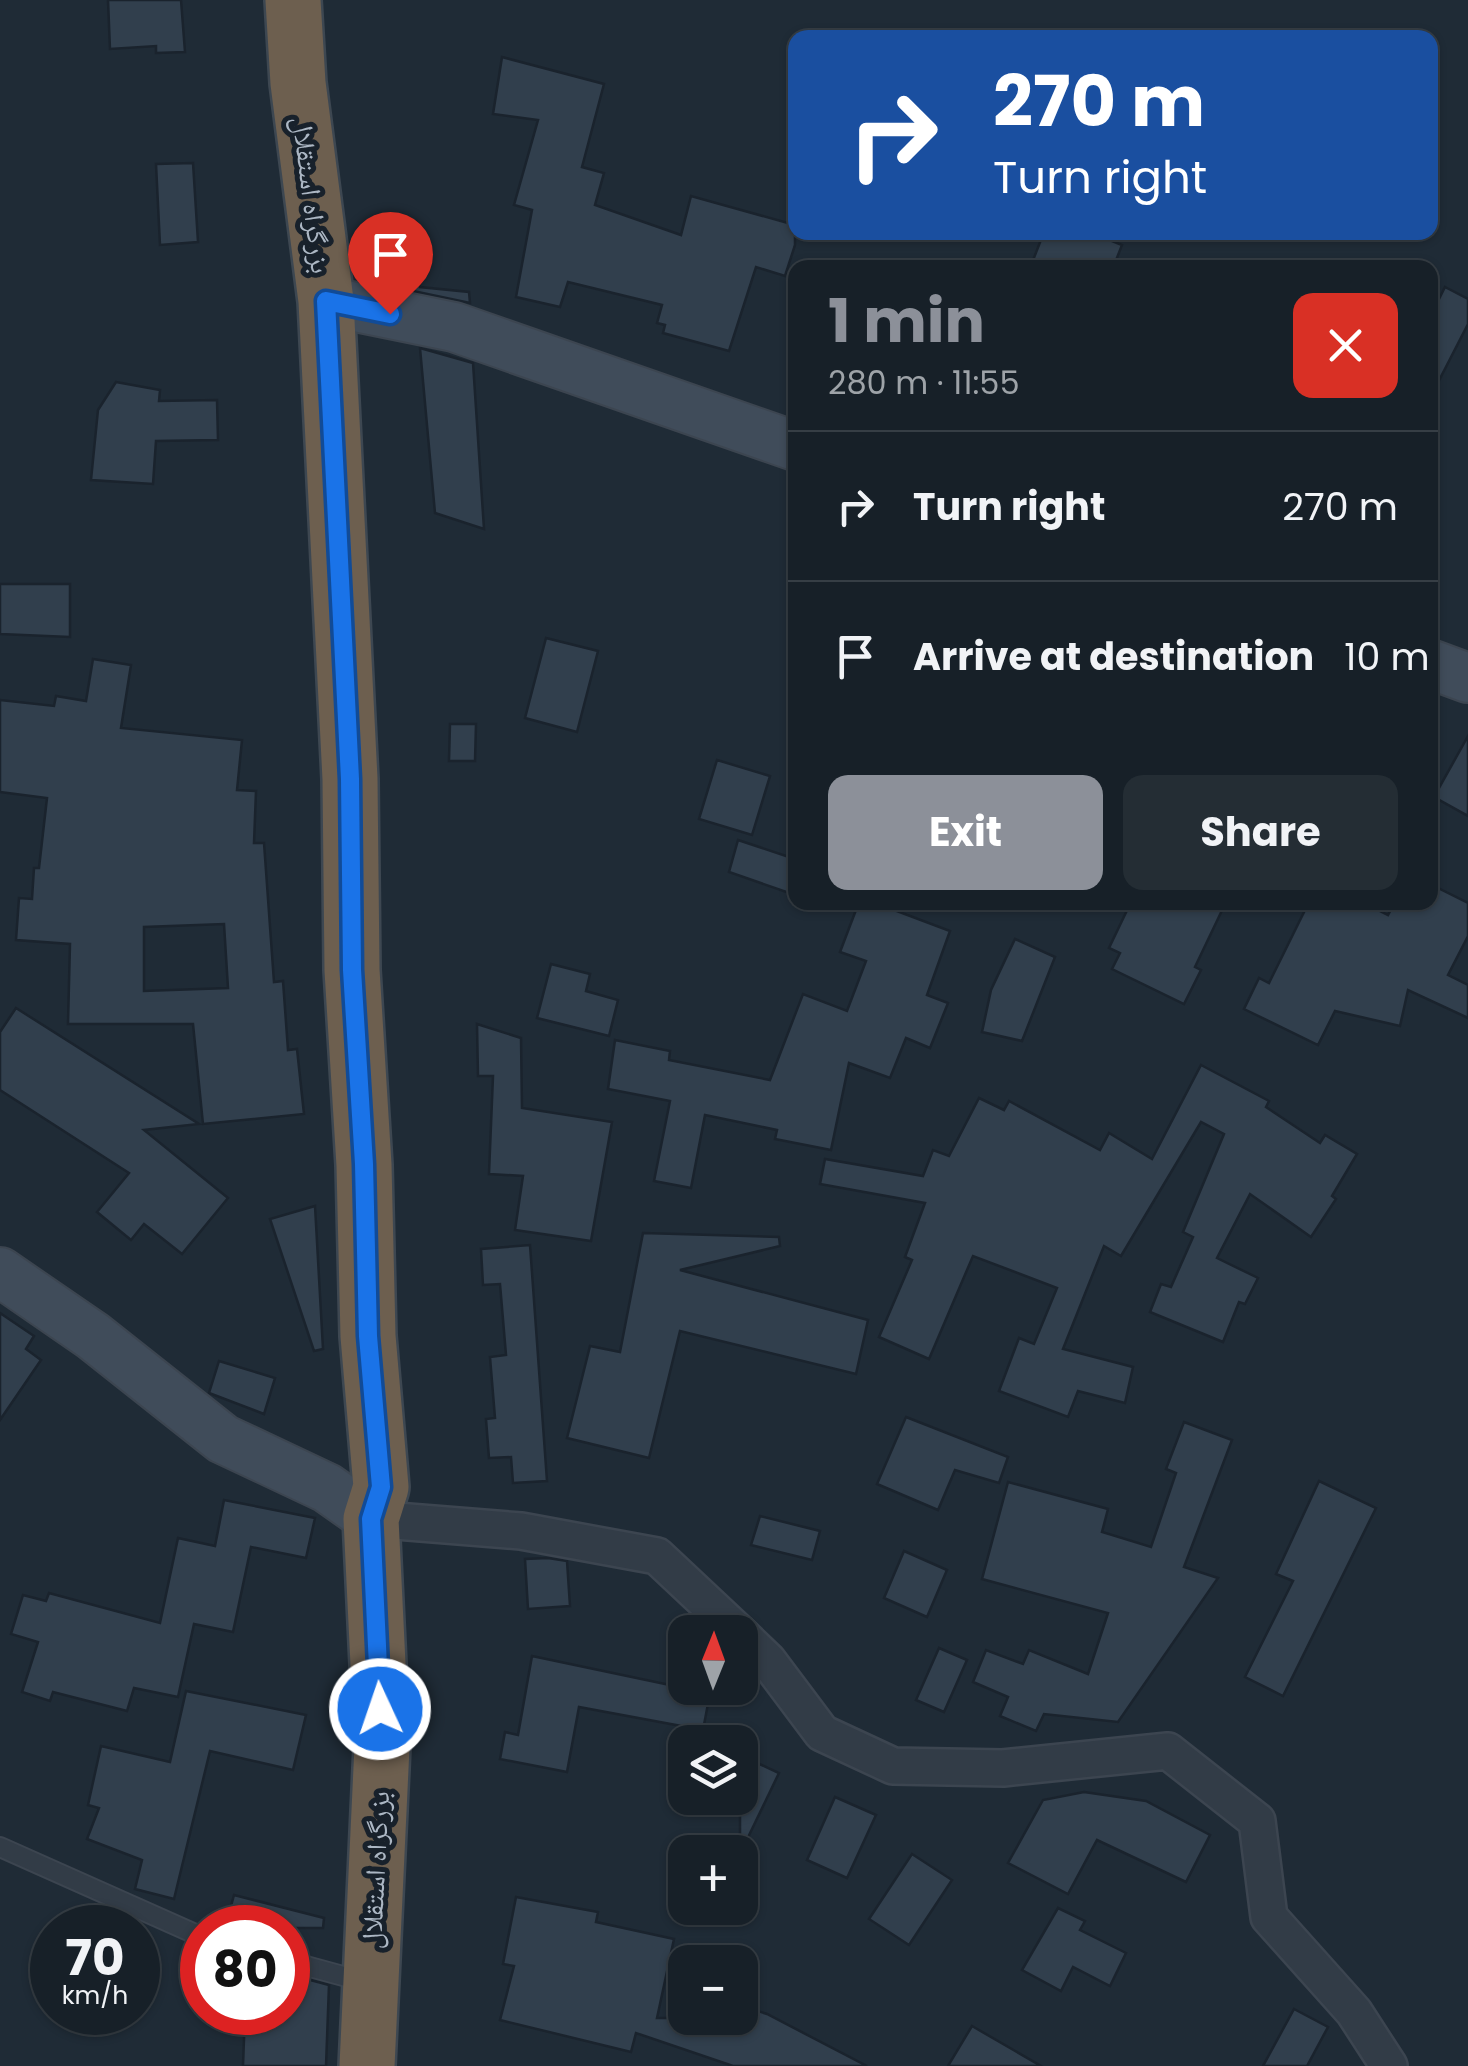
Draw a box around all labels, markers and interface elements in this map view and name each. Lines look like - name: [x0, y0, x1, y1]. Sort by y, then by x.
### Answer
- text: 270 m: [993, 52, 1205, 151]
- icon: right: [828, 70, 958, 200]
- street label: بزرگراه استقلال: [283, 114, 340, 276]
- text: Turn right: [993, 146, 1207, 209]
- pin: [348, 212, 433, 315]
- icon: arrive: [363, 227, 418, 282]
- text: 1 min: [828, 279, 985, 363]
- button: close: [1293, 293, 1398, 398]
- text: 280 m · 11:55: [828, 360, 1020, 405]
- icon: right: [828, 479, 883, 534]
- text: Turn right: [913, 480, 1105, 533]
- text: 270 m: [1282, 480, 1398, 533]
- icon: arrive: [828, 629, 883, 684]
- text: Arrive at destination: [913, 630, 1314, 683]
- text: 10 m: [1344, 630, 1430, 683]
- button: Exit: [828, 775, 1103, 890]
- button: Share: [1123, 775, 1398, 890]
- north arrow: [668, 1615, 758, 1705]
- map controls: [668, 1615, 758, 2035]
- position arrow: [328, 1657, 432, 1761]
- button: layers: [668, 1725, 758, 1815]
- street label: بزرگراه استقلال: [352, 1790, 399, 1950]
- button: +: [668, 1835, 758, 1925]
- speed limit sign: 80: [180, 1905, 310, 2035]
- text: 70: [65, 1922, 125, 1993]
- button: −: [668, 1945, 758, 2035]
- text: km/h: [62, 1978, 128, 2013]

